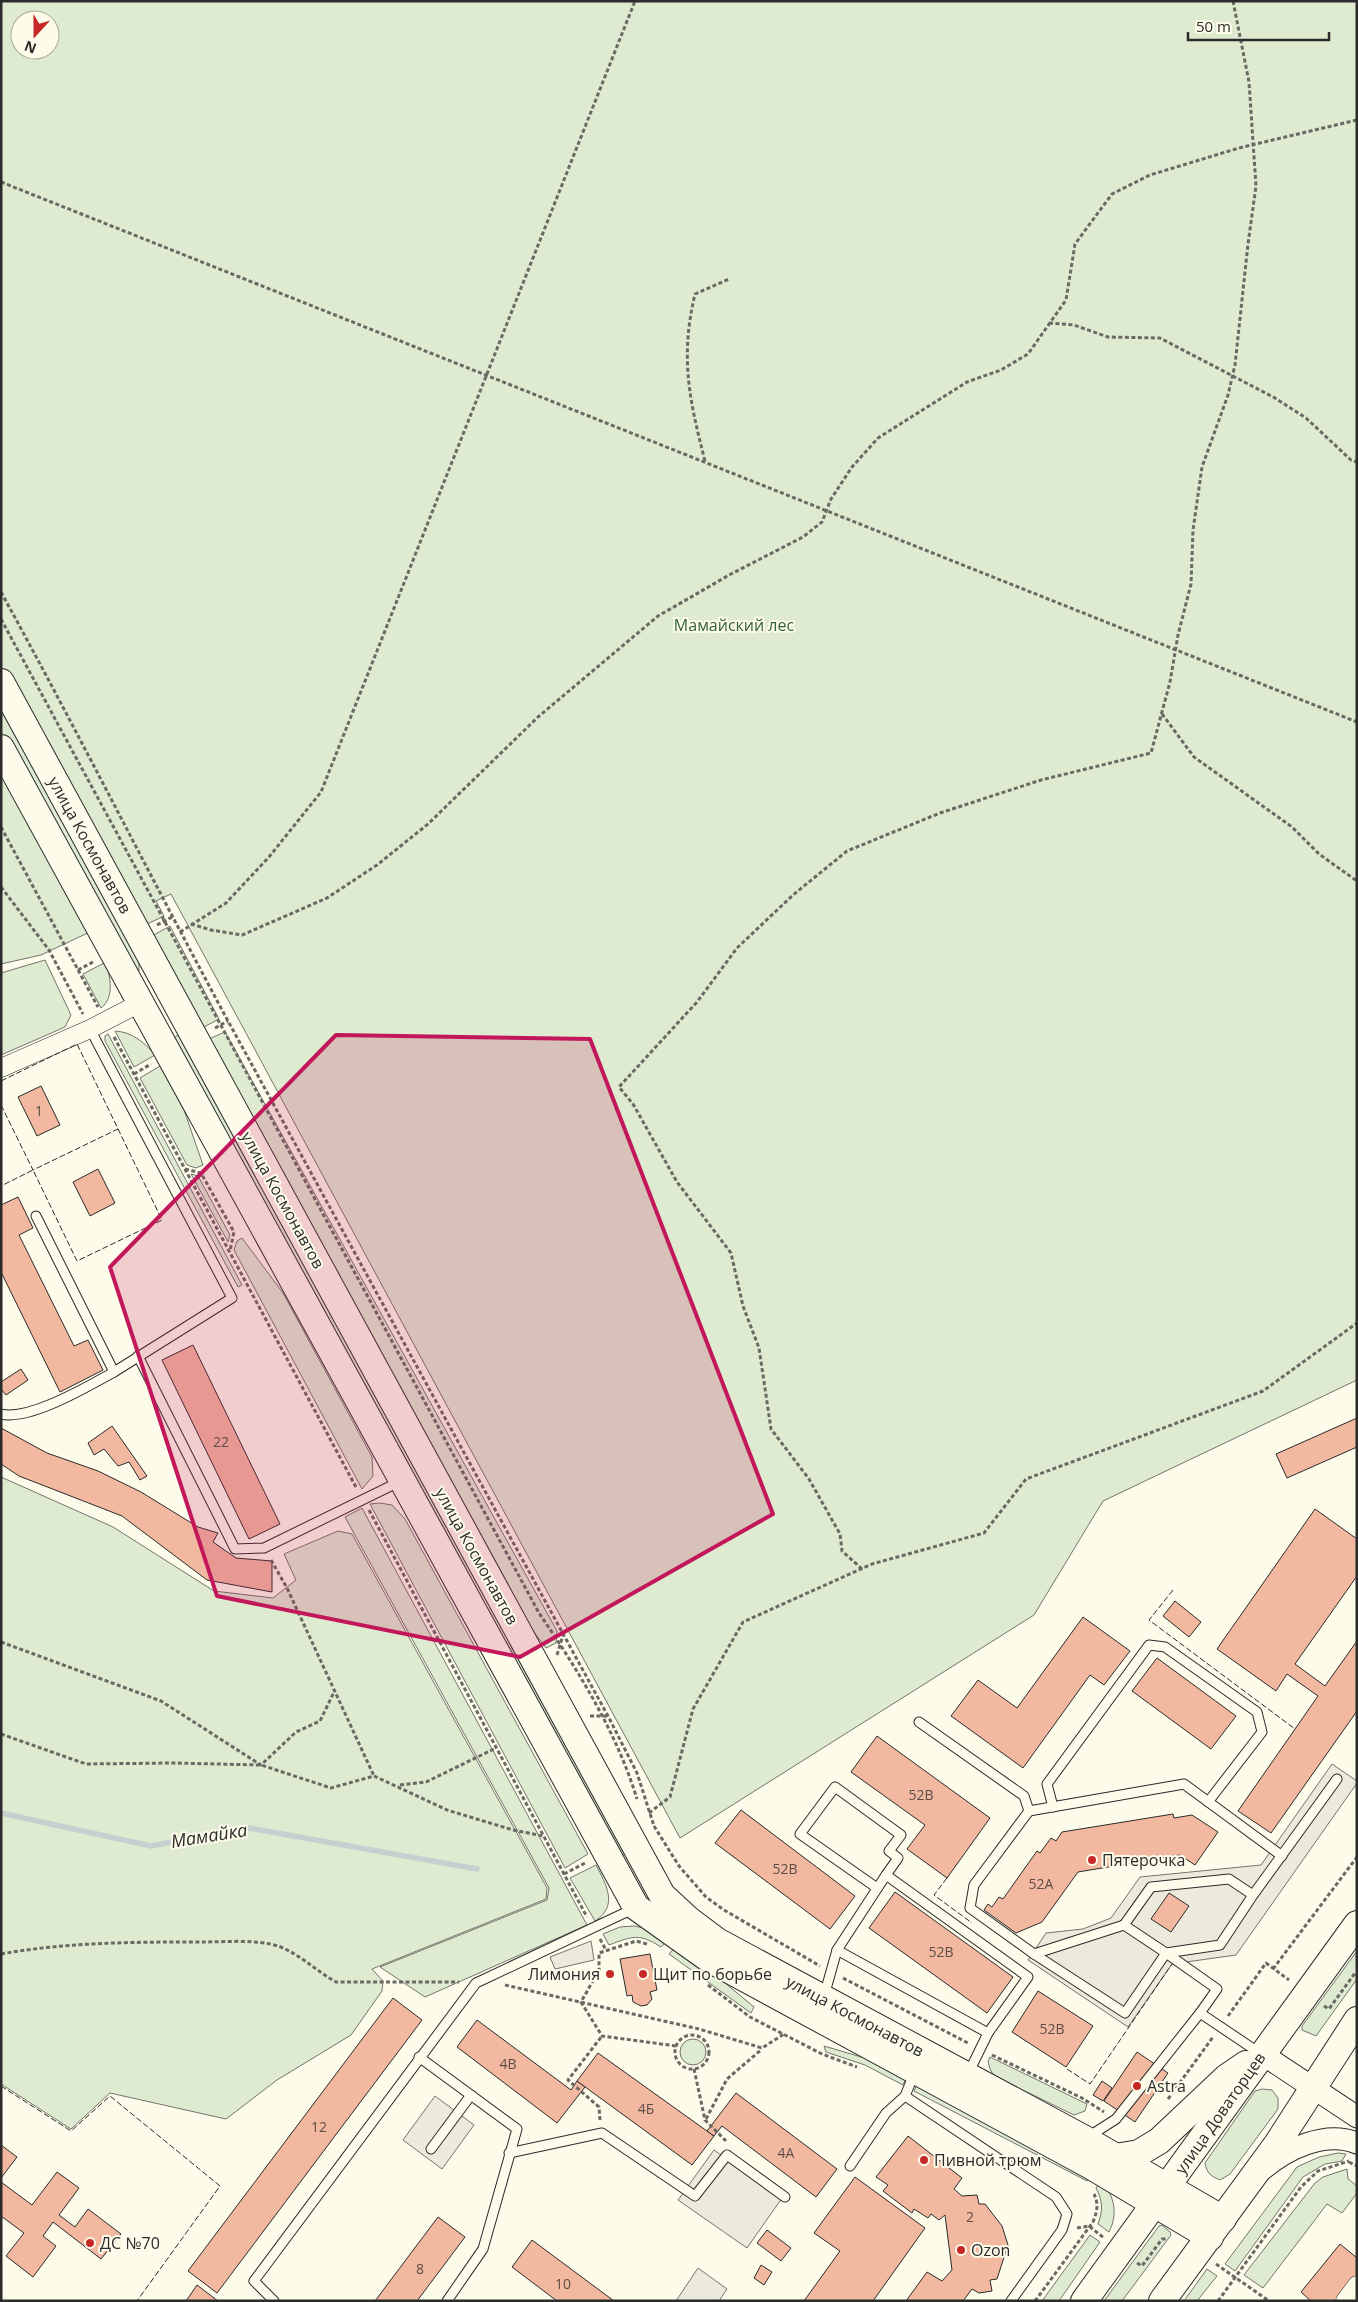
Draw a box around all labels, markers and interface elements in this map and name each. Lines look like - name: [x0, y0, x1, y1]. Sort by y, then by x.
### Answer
- north arrow: [10, 10, 60, 60]
- scale bar: [1188, 10, 1329, 42]
- text: 50 m: [1196, 16, 1231, 36]
- text: N: [21, 37, 39, 59]
- park label: Мамайский лес: [674, 614, 794, 636]
- street label: улица Космонавтов: [43, 773, 137, 917]
- house number: 1: [35, 1101, 43, 1120]
- street label: улица Космонавтов: [236, 1128, 330, 1272]
- house number: 22: [213, 1432, 229, 1451]
- street label: улица Космонавтов: [430, 1484, 524, 1628]
- house number: 52В: [908, 1785, 934, 1804]
- water label: Мамайка: [169, 1817, 249, 1853]
- place label: Пятерочка: [1102, 1849, 1185, 1871]
- marker: Пятерочка: [1086, 1854, 1098, 1866]
- house number: 52В: [772, 1859, 798, 1878]
- house number: 52А: [1029, 1874, 1054, 1893]
- house number: 52В: [928, 1942, 954, 1961]
- place label: Лимония: [528, 1963, 600, 1985]
- place label: Щит по борьбе: [653, 1963, 772, 1985]
- marker: Лимония: [604, 1968, 616, 1980]
- marker: Щит по борьбе: [637, 1968, 649, 1980]
- street label: улица Космонавтов: [782, 1970, 928, 2062]
- house number: 52В: [1039, 2019, 1065, 2038]
- street label: улица Доваторцев: [1170, 2048, 1270, 2178]
- house number: 4В: [499, 2054, 517, 2073]
- place label: Astra: [1147, 2075, 1186, 2097]
- marker: Astra: [1131, 2080, 1143, 2092]
- house number: 4Б: [638, 2099, 654, 2118]
- house number: 12: [311, 2117, 327, 2136]
- house number: 4А: [778, 2143, 795, 2162]
- place label: Пивной трюм: [934, 2149, 1041, 2171]
- marker: Пивной трюм: [918, 2154, 930, 2166]
- house number: 2: [966, 2207, 974, 2226]
- place label: ДС №70: [100, 2232, 160, 2254]
- marker: ДС №70: [84, 2237, 96, 2249]
- place label: Ozon: [971, 2239, 1010, 2261]
- marker: Ozon: [955, 2244, 967, 2256]
- house number: 8: [416, 2259, 424, 2278]
- house number: 10: [555, 2274, 571, 2293]

